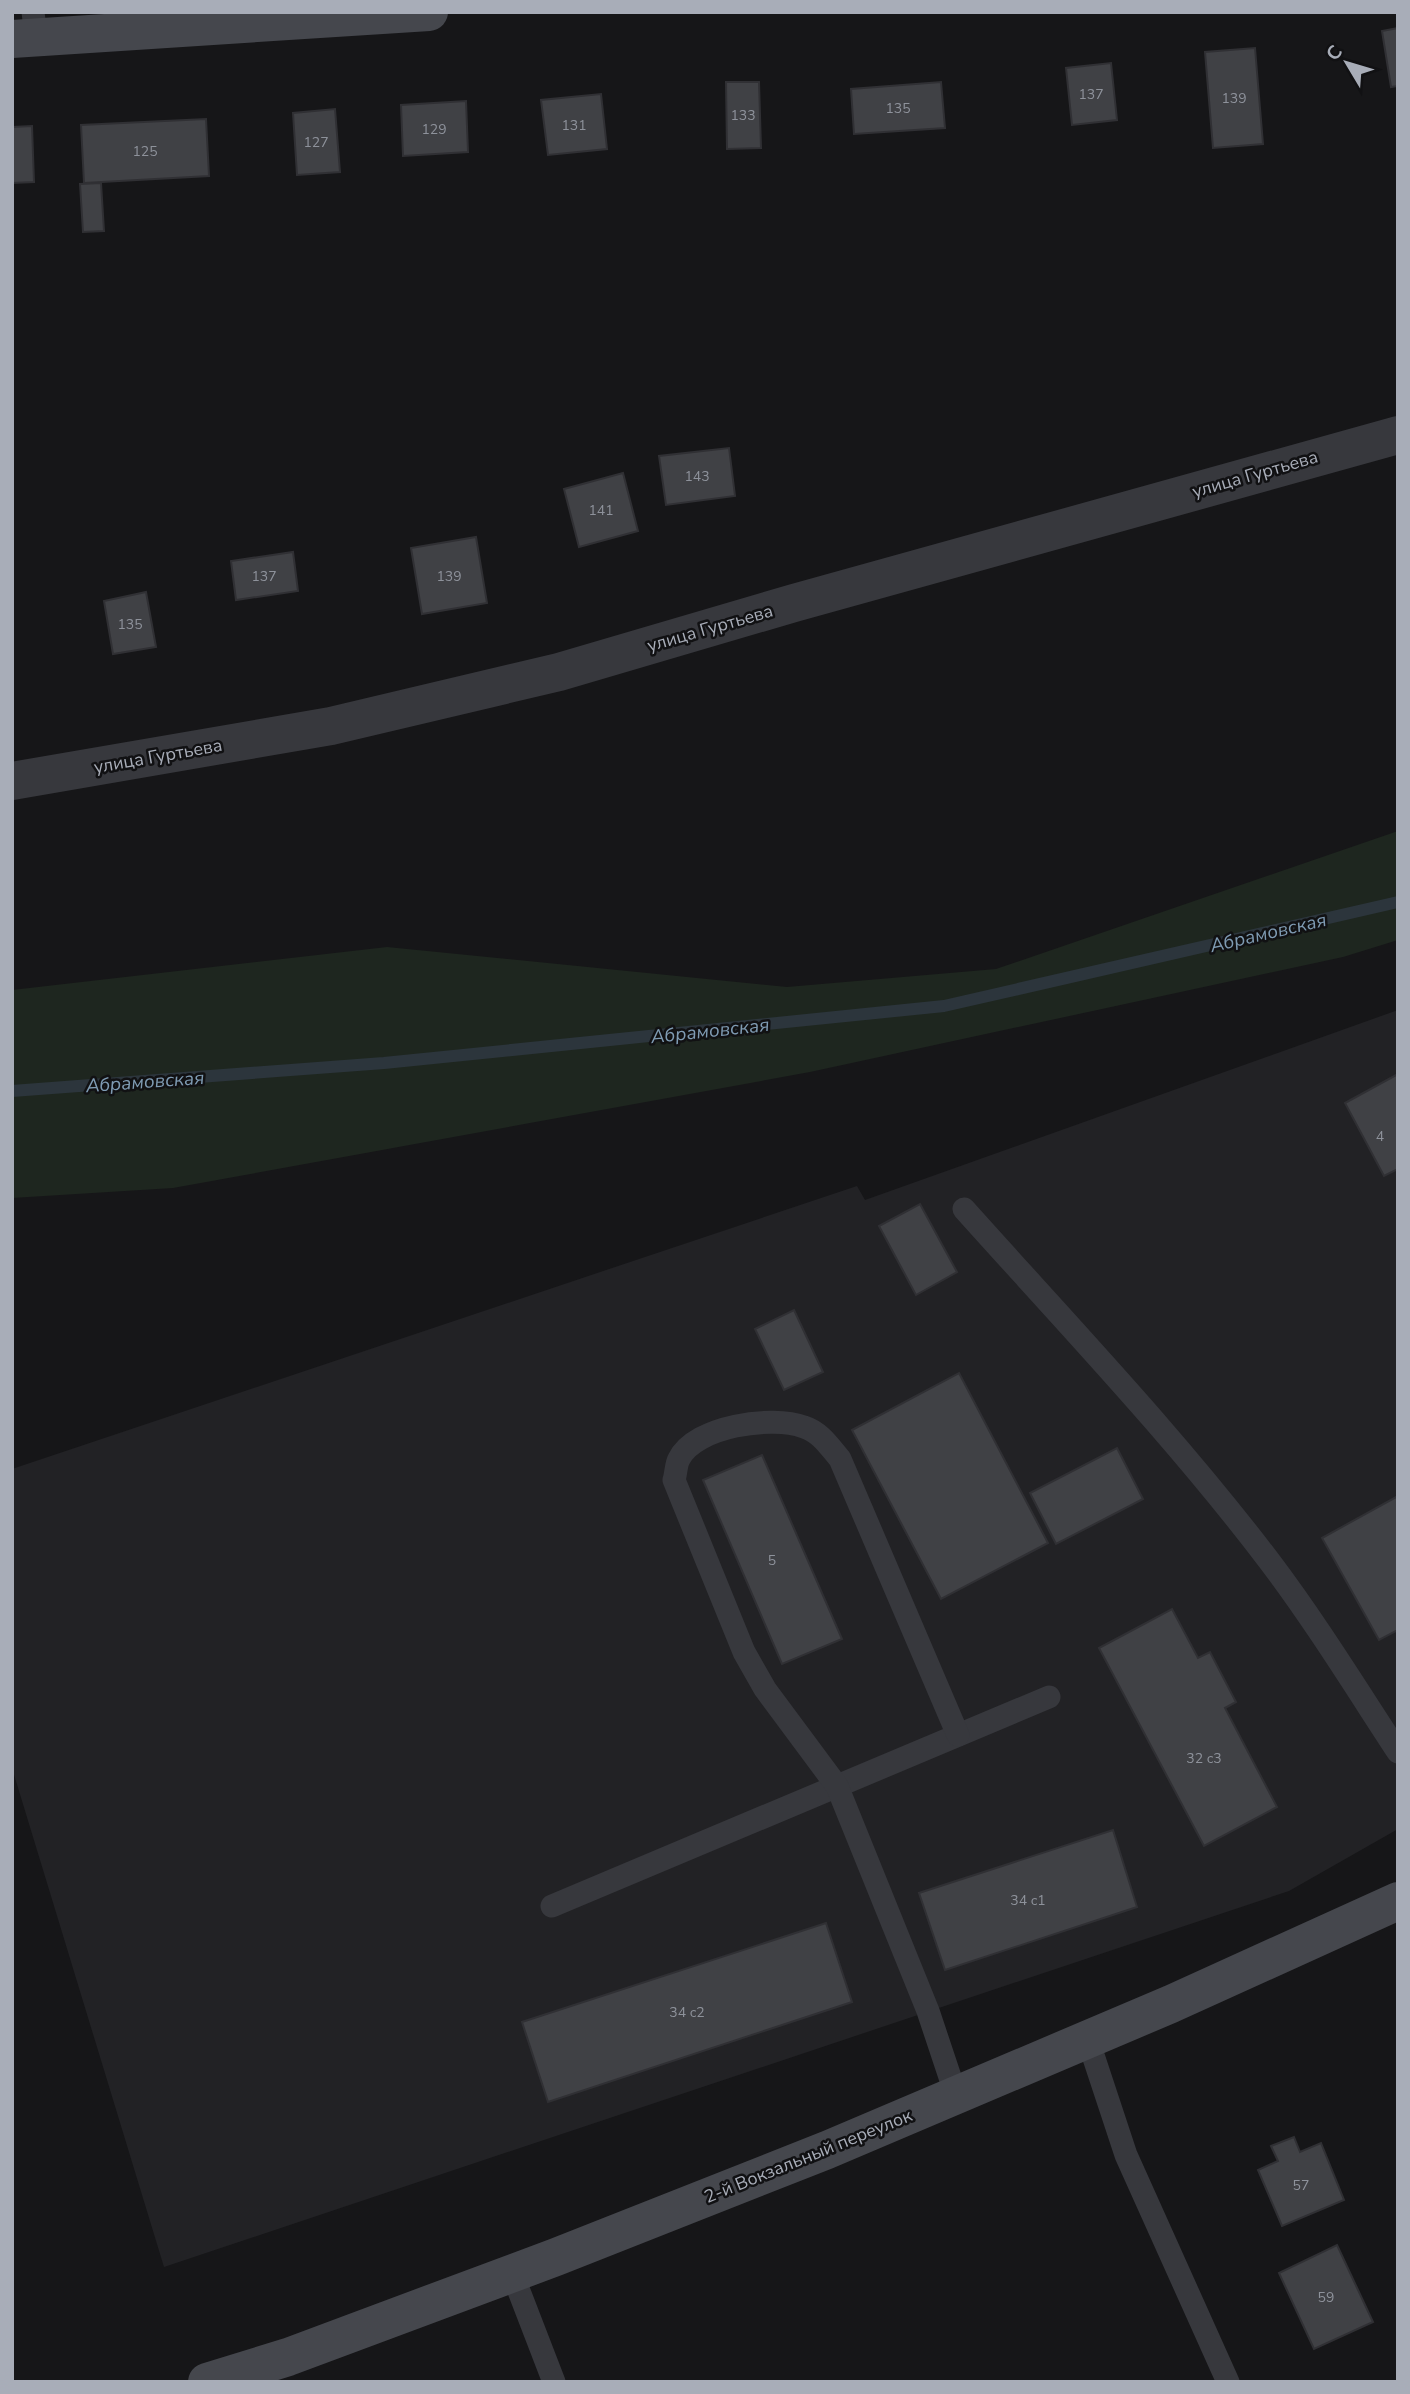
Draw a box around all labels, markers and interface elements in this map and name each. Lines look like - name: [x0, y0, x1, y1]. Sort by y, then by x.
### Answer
- north arrow: [1312, 28, 1382, 98]
- text: С: [1320, 40, 1349, 66]
- house number: 137: [1078, 85, 1104, 104]
- house number: 139: [1221, 89, 1247, 108]
- house number: 135: [885, 99, 911, 118]
- house number: 133: [730, 106, 756, 125]
- house number: 131: [561, 116, 587, 135]
- house number: 129: [421, 120, 447, 139]
- house number: 127: [303, 133, 329, 152]
- house number: 125: [132, 142, 158, 161]
- street label: улица Гуртьева: [1189, 445, 1321, 503]
- house number: 143: [684, 467, 710, 486]
- house number: 141: [588, 501, 614, 520]
- house number: 137: [251, 567, 277, 586]
- house number: 139: [436, 567, 462, 586]
- street label: улица Гуртьева: [644, 599, 776, 657]
- house number: 135: [117, 615, 143, 634]
- street label: улица Гуртьева: [92, 733, 224, 779]
- water label: Абрамовская: [1206, 907, 1329, 959]
- water label: Абрамовская: [649, 1012, 771, 1050]
- water label: Абрамовская: [84, 1065, 205, 1099]
- house number: 4: [1376, 1127, 1384, 1146]
- house number: 5: [768, 1551, 776, 1570]
- house number: 32 с3: [1186, 1749, 1222, 1768]
- house number: 34 с1: [1010, 1891, 1046, 1910]
- house number: 34 с2: [669, 2003, 705, 2022]
- street label: 2-й Вокзальный переулок: [700, 2103, 916, 2209]
- house number: 57: [1293, 2176, 1309, 2195]
- house number: 59: [1318, 2288, 1334, 2307]

